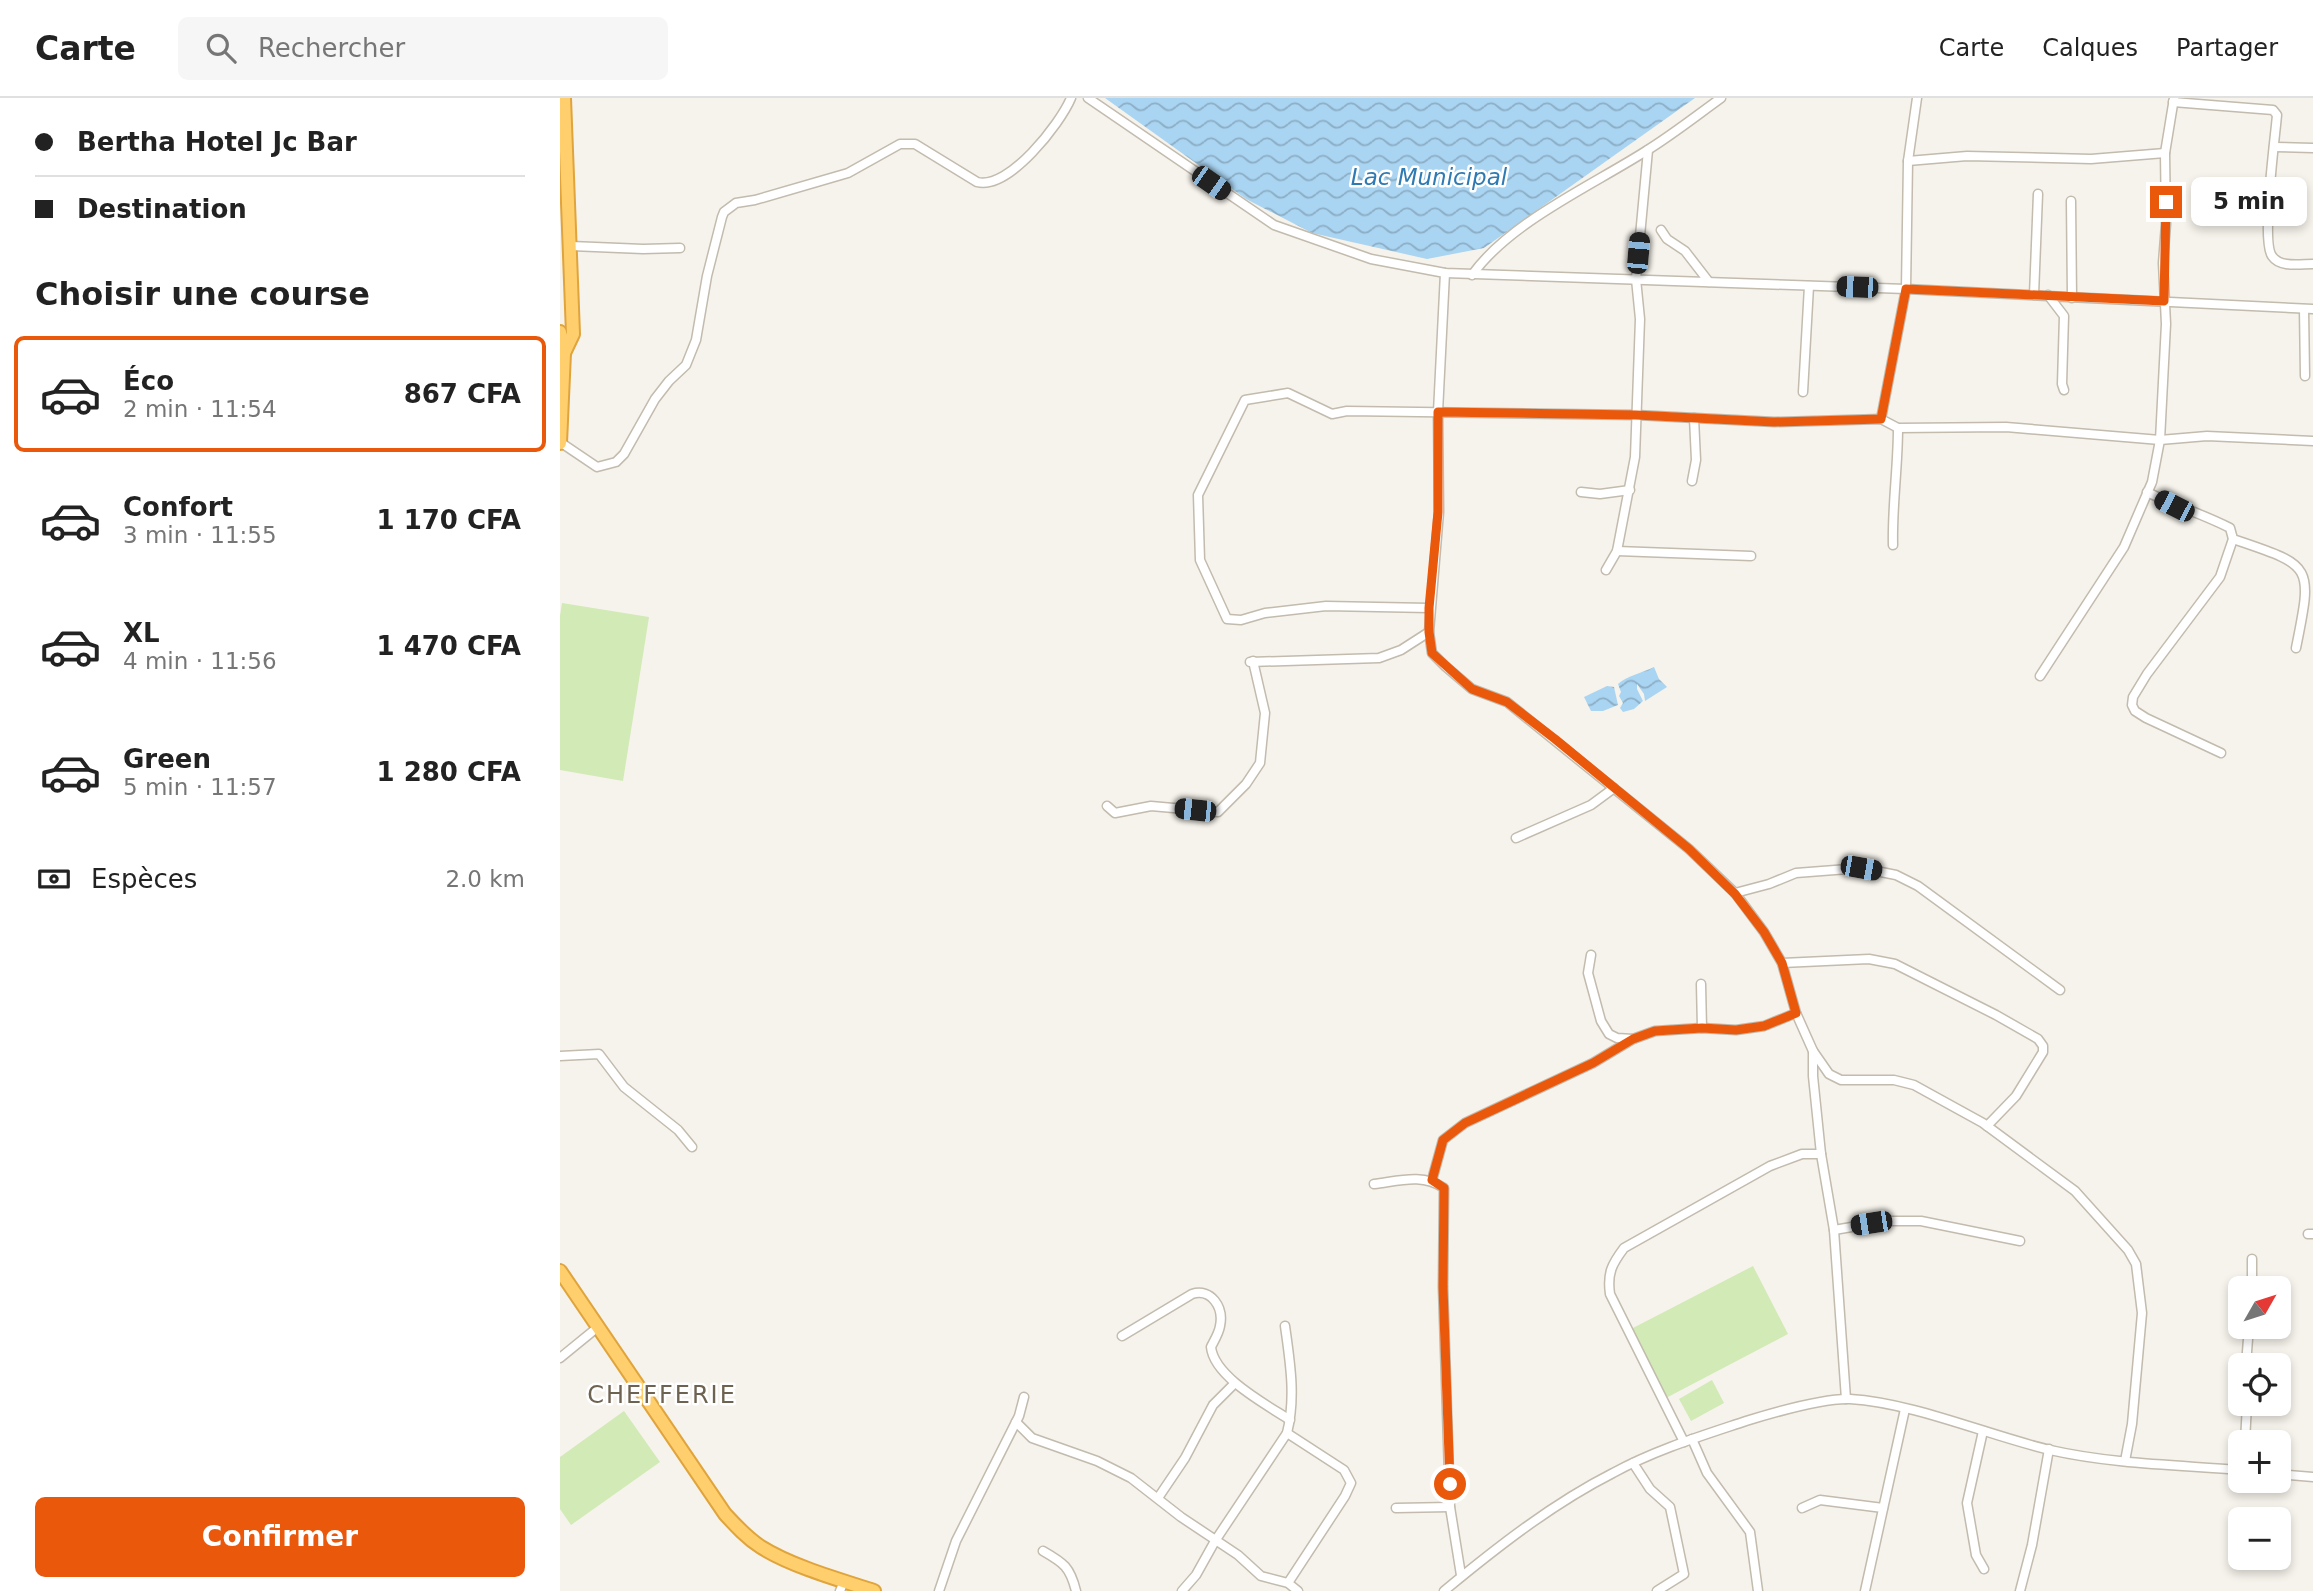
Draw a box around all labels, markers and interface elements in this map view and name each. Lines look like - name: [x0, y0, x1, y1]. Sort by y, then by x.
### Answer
- search box: [178, 17, 668, 80]
- text: Carte: [35, 29, 136, 68]
- icon: search: [202, 29, 240, 67]
- text: Rechercher: [258, 33, 405, 63]
- text: Carte: [1939, 34, 2004, 62]
- text: Calques: [2042, 34, 2138, 62]
- text: Partager: [2176, 34, 2278, 62]
- text: Bertha Hotel Jc Bar: [77, 127, 357, 157]
- car: [1188, 162, 1235, 204]
- water label: Lac Municipal: [1351, 164, 1508, 190]
- callout: 5 min: [2190, 178, 2306, 226]
- route end: [2150, 186, 2182, 218]
- text: 5 min: [2213, 188, 2285, 214]
- text: Destination: [77, 194, 247, 224]
- car: [1626, 231, 1651, 275]
- text: Choisir une course: [35, 275, 370, 313]
- car: [1836, 276, 1879, 298]
- icon: car: [39, 363, 102, 426]
- text: Éco: [123, 366, 174, 396]
- text: 867 CFA: [404, 379, 521, 409]
- text: 2 min · 11:54: [123, 396, 277, 422]
- car: [2151, 487, 2198, 525]
- icon: car: [39, 489, 102, 552]
- text: Confort: [123, 492, 233, 522]
- text: 1 170 CFA: [377, 505, 521, 535]
- text: 3 min · 11:55: [123, 522, 277, 548]
- icon: car: [39, 615, 102, 678]
- text: XL: [123, 618, 160, 648]
- text: 1 470 CFA: [377, 631, 521, 661]
- text: 4 min · 11:56: [123, 648, 277, 674]
- icon: car: [39, 741, 102, 804]
- text: Green: [123, 744, 211, 774]
- text: 1 280 CFA: [377, 757, 521, 787]
- text: 5 min · 11:57: [123, 774, 277, 800]
- car: [1174, 797, 1217, 823]
- car: [1839, 854, 1884, 882]
- icon: cash: [35, 860, 73, 898]
- text: Espèces: [91, 864, 197, 894]
- text: 2.0 km: [445, 866, 525, 892]
- car: [1849, 1209, 1894, 1237]
- north arrow: [2228, 1276, 2291, 1339]
- map controls: [2228, 1276, 2291, 1570]
- button: locate: [2228, 1353, 2291, 1416]
- district label: CHEFFERIE: [587, 1381, 737, 1409]
- button: +: [2228, 1430, 2291, 1493]
- route start: [1434, 1468, 1466, 1500]
- button: Confirmer: [35, 1497, 525, 1577]
- button: −: [2228, 1507, 2291, 1570]

